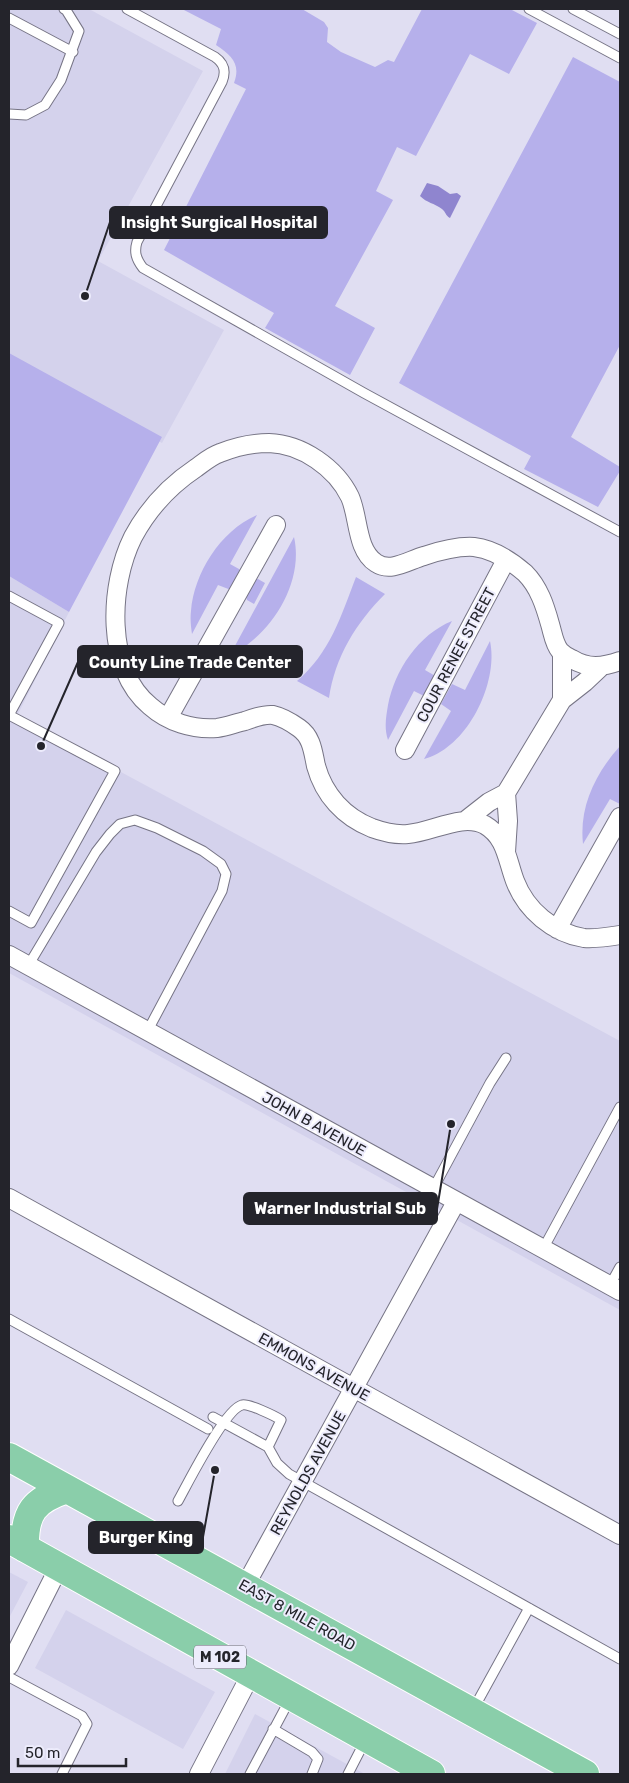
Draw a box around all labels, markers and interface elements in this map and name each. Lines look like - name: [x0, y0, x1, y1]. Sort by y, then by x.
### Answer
- callout: Insight Surgical Hospital: [110, 207, 327, 238]
- text: Insight Surgical Hospital: [121, 213, 317, 232]
- street label: COUR RENEE STREET: [413, 584, 499, 725]
- callout: County Line Trade Center: [78, 646, 302, 677]
- text: County Line Trade Center: [89, 653, 292, 672]
- street label: JOHN B AVENUE: [259, 1088, 369, 1160]
- callout: Warner Industrial Sub: [244, 1193, 437, 1224]
- text: Warner Industrial Sub: [254, 1199, 426, 1218]
- street label: EMMONS AVENUE: [255, 1329, 373, 1405]
- street label: REYNOLDS AVENUE: [266, 1408, 350, 1538]
- callout: Burger King: [89, 1522, 203, 1553]
- text: Burger King: [99, 1528, 193, 1547]
- street label: EAST 8 MILE ROAD: [235, 1575, 359, 1655]
- road number: M 102: [194, 1645, 246, 1668]
- scale bar: [18, 1736, 125, 1768]
- text: 50 m: [25, 1744, 60, 1762]

